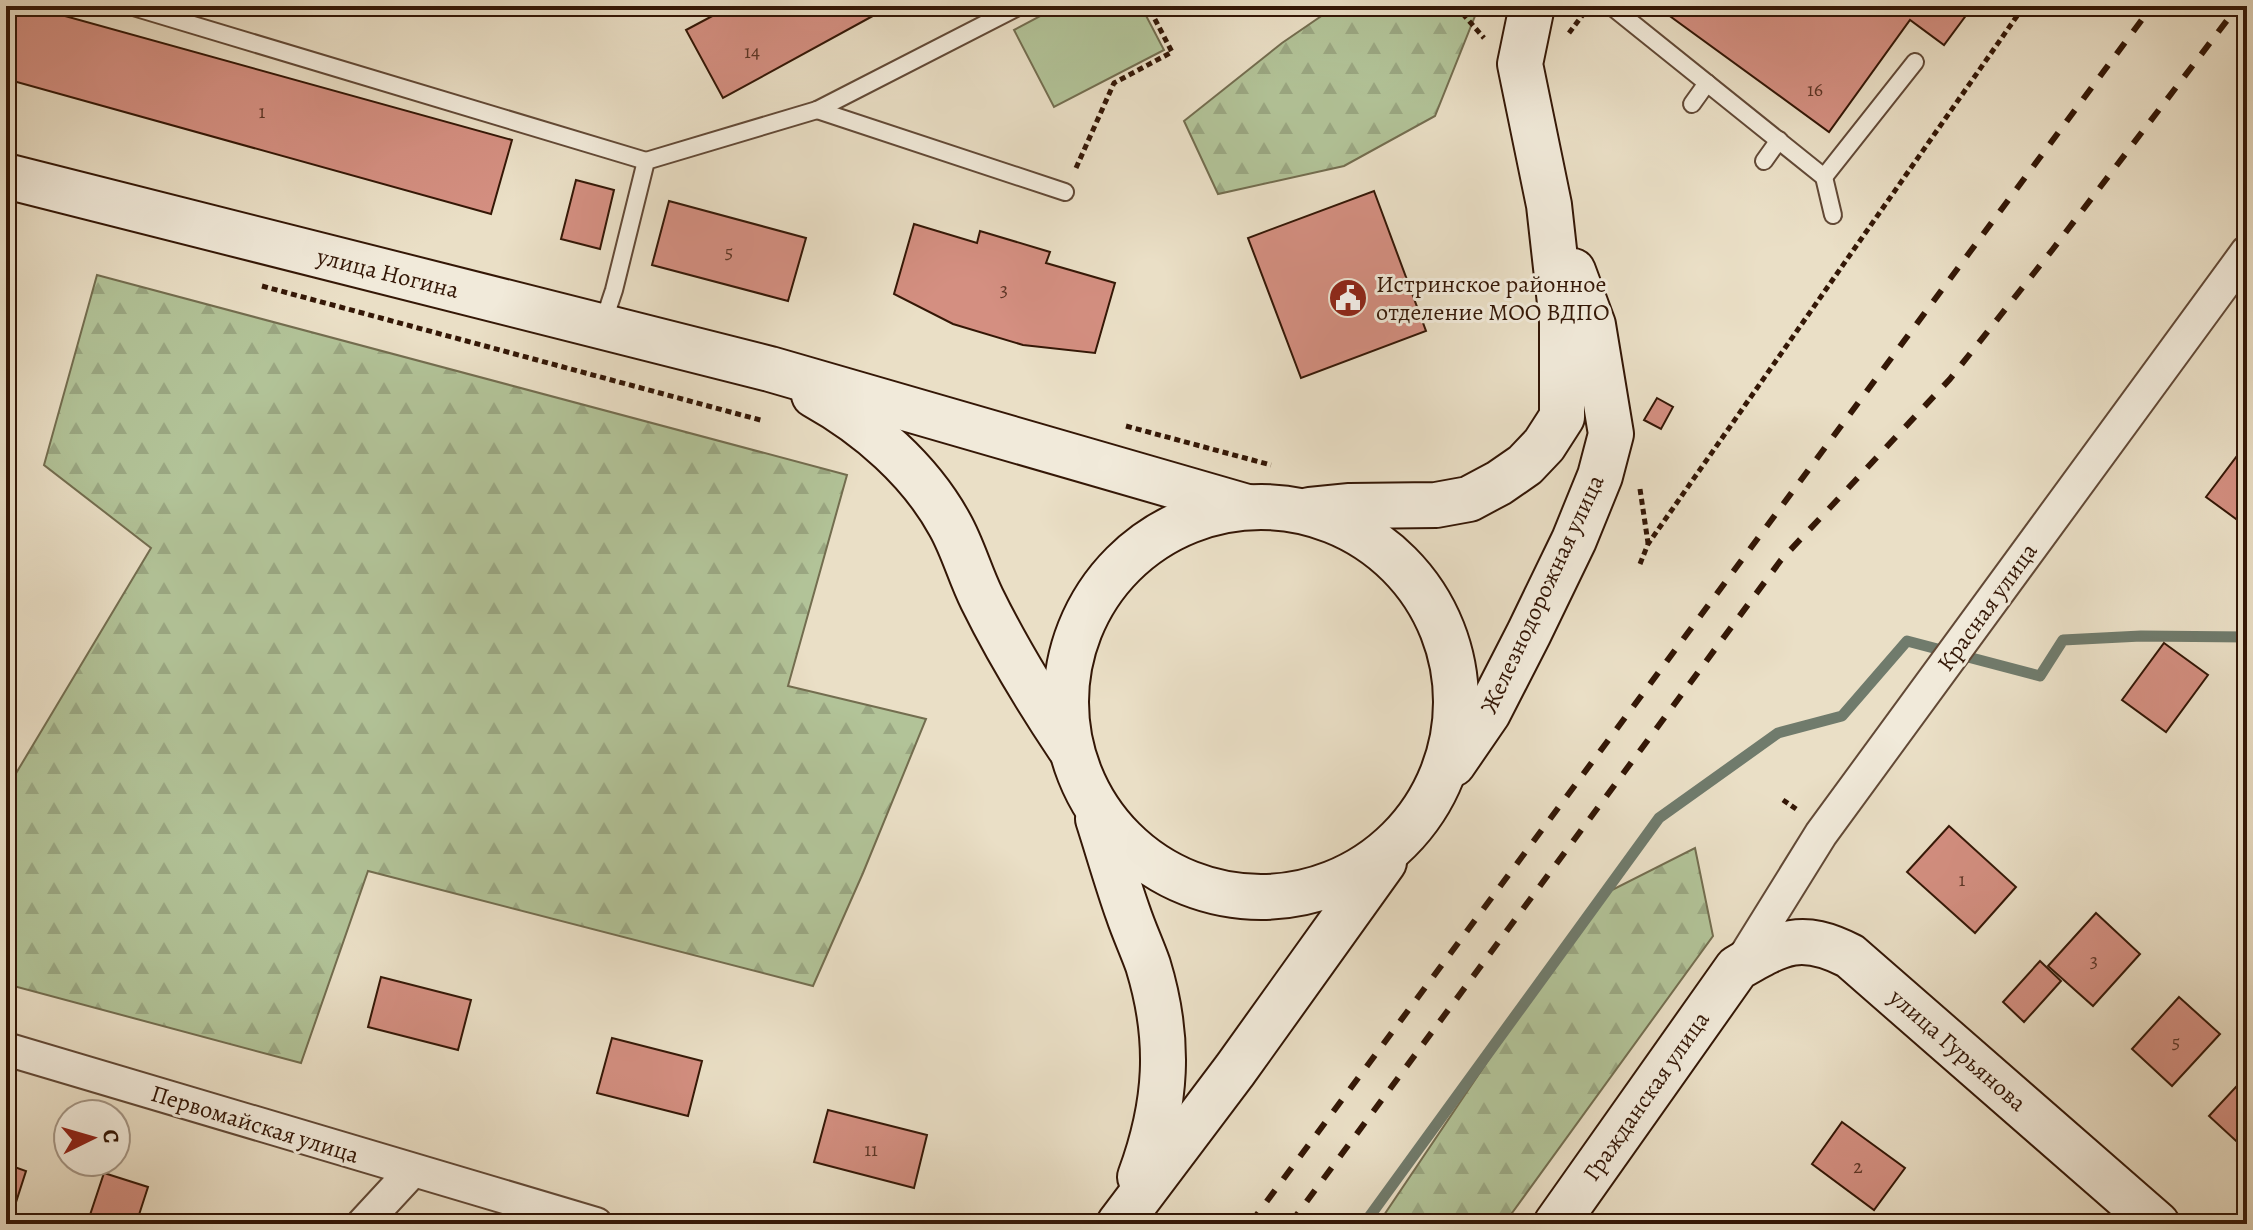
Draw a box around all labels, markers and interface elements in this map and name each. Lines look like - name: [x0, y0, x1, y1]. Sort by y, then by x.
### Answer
- house number: 14: [744, 38, 760, 65]
- house number: 16: [1807, 76, 1823, 103]
- house number: 1: [259, 98, 266, 125]
- house number: 5: [725, 238, 733, 265]
- street label: улица Ногина: [313, 240, 462, 306]
- place label: Истринское районное отделение МОО ВДПО: [1376, 268, 1610, 328]
- house number: 3: [1000, 276, 1008, 303]
- public building icon: Истринское районное отделение МОО ВДПО: [1327, 277, 1369, 319]
- street label: Железнодорожная улица: [1472, 469, 1612, 719]
- street label: Красная улица: [1930, 536, 2044, 678]
- house number: 1: [1959, 866, 1966, 893]
- house number: 3: [2090, 947, 2098, 974]
- street label: улица Гурьянова: [1882, 981, 2033, 1119]
- street label: Гражданская улица: [1575, 1005, 1717, 1187]
- house number: 5: [2172, 1028, 2180, 1055]
- street label: Первомайская улица: [147, 1077, 363, 1171]
- north arrow: [52, 1098, 132, 1178]
- text: С: [95, 1128, 126, 1144]
- house number: 11: [864, 1136, 878, 1163]
- house number: 2: [1853, 1153, 1863, 1180]

